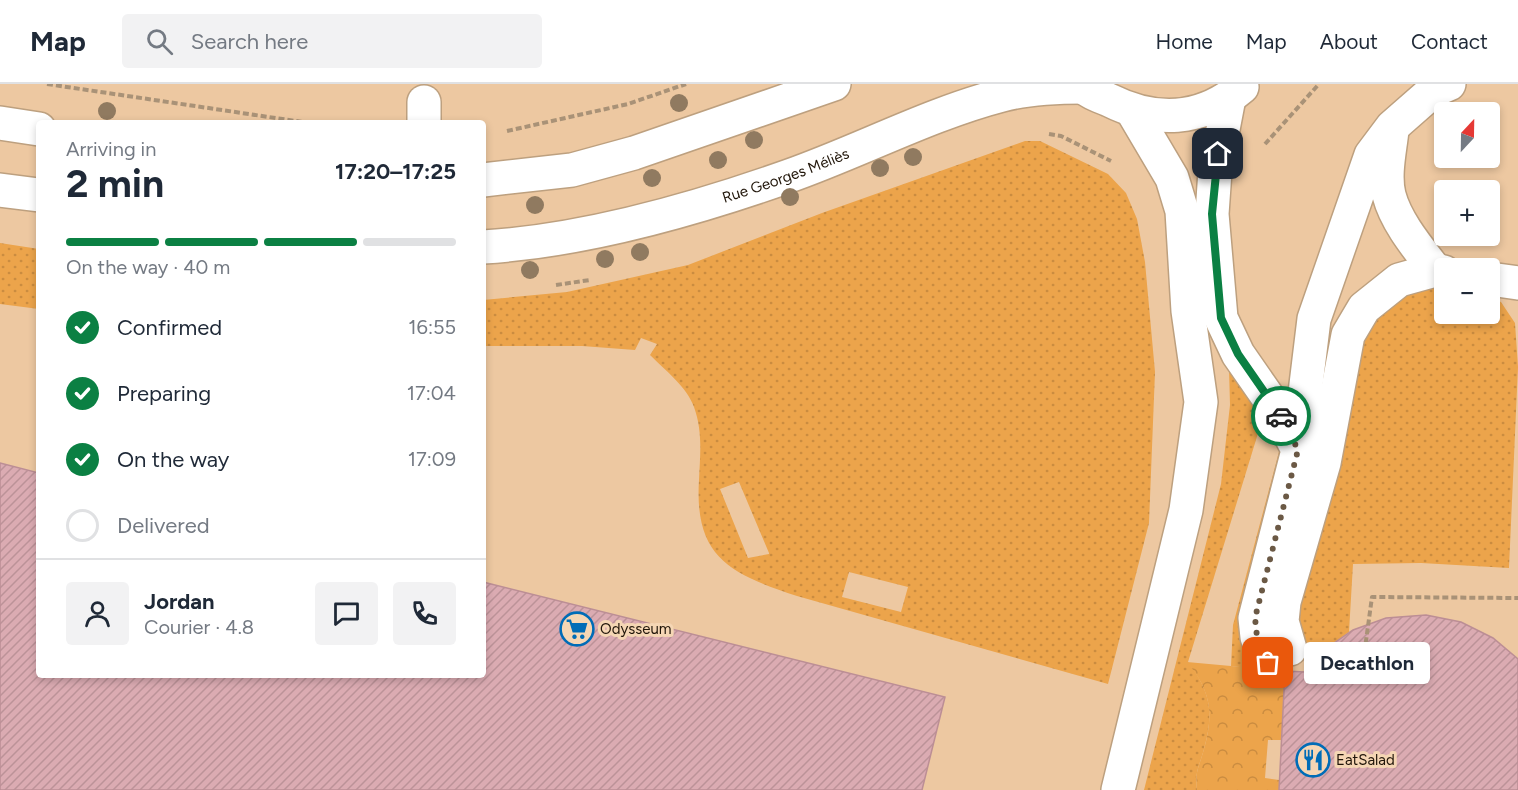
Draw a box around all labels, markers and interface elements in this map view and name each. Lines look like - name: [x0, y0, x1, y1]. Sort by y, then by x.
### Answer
- search box: [122, 14, 542, 68]
- text: Map: [30, 24, 86, 58]
- icon: search: [143, 25, 176, 58]
- text: Search here: [191, 28, 308, 55]
- text: Home: [1156, 29, 1213, 54]
- text: Map: [1246, 29, 1287, 54]
- text: About: [1320, 29, 1378, 54]
- text: Contact: [1411, 29, 1488, 54]
- north arrow: [1434, 102, 1500, 168]
- map controls: [1434, 102, 1500, 324]
- pin: [1192, 128, 1243, 179]
- text: Arriving in: [66, 137, 156, 161]
- icon: home: [1201, 137, 1234, 170]
- street label: Rue Georges Méliès: [720, 144, 852, 207]
- text: 17:20–17:25: [335, 158, 456, 185]
- text: 2 min: [66, 160, 164, 207]
- button: +: [1434, 180, 1500, 246]
- text: On the way · 40 m: [66, 255, 230, 279]
- button: −: [1434, 258, 1500, 324]
- icon: check: [66, 311, 99, 344]
- text: Confirmed: [117, 314, 222, 341]
- text: 16:55: [408, 315, 456, 339]
- icon: check: [66, 377, 99, 410]
- text: Preparing: [117, 380, 211, 407]
- text: 17:04: [407, 381, 456, 405]
- courier: [1251, 386, 1311, 446]
- icon: car: [1265, 400, 1298, 433]
- icon: check: [66, 443, 99, 476]
- text: On the way: [117, 446, 229, 473]
- text: 17:09: [408, 447, 456, 471]
- text: Delivered: [117, 512, 210, 539]
- button: person: [66, 582, 129, 645]
- button: chat: [315, 582, 378, 645]
- button: phone: [393, 582, 456, 645]
- text: Jordan: [144, 588, 215, 615]
- supermarket icon: Odysseum: [559, 611, 595, 647]
- text: Courier · 4.8: [144, 615, 254, 639]
- place label: Odysseum: [600, 620, 672, 638]
- pin: [1242, 637, 1293, 688]
- callout: Decathlon: [1304, 642, 1430, 684]
- icon: bag: [1251, 646, 1284, 679]
- text: Decathlon: [1320, 651, 1414, 675]
- restaurant icon: EatSalad: [1295, 742, 1331, 778]
- place label: EatSalad: [1336, 751, 1395, 769]

